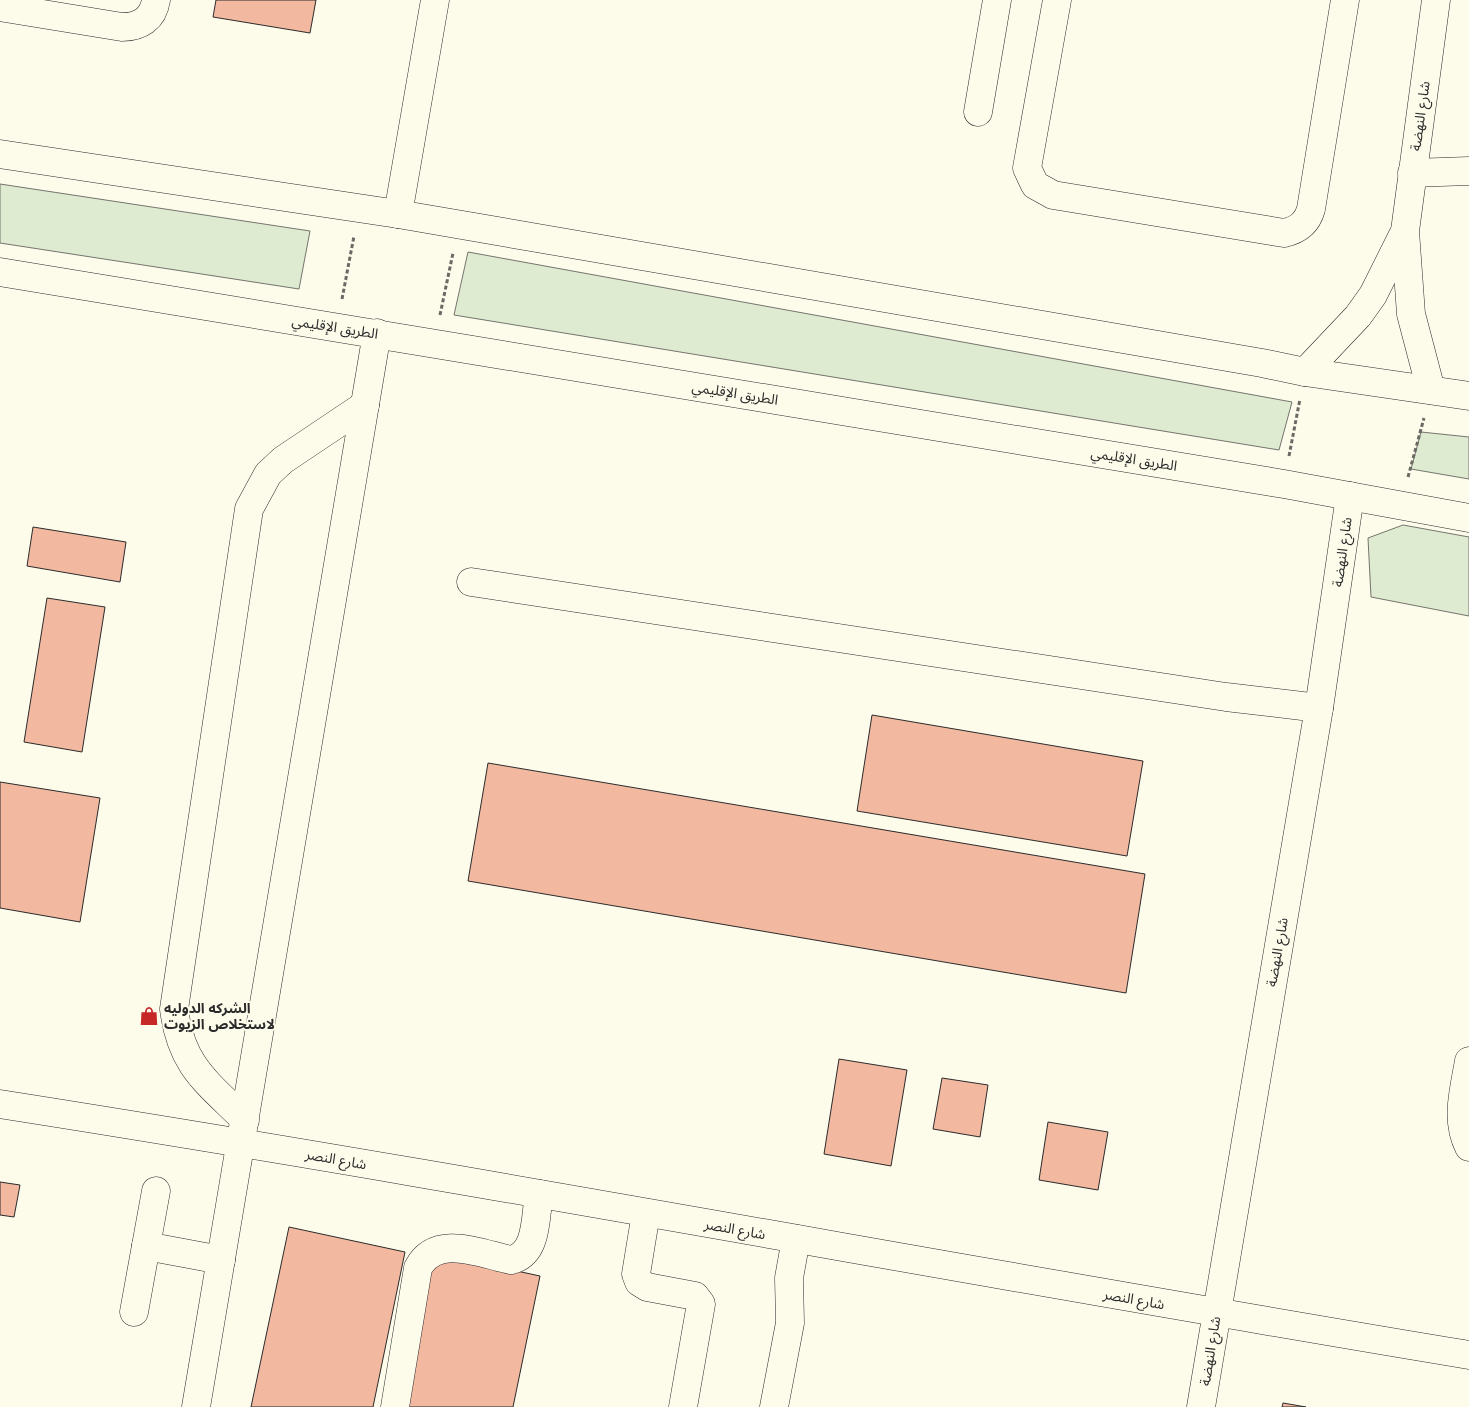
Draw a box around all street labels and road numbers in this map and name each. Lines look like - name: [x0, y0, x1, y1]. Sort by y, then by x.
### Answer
- street label: شارع النهضة: [1407, 80, 1436, 152]
- street label: الطريق الإقليمي: [290, 312, 379, 345]
- street label: الطريق الإقليمي: [690, 378, 779, 411]
- street label: الطريق الإقليمي: [1089, 444, 1178, 477]
- street label: شارع النهضة: [1329, 516, 1358, 588]
- street label: شارع النهضة: [1263, 916, 1294, 988]
- street label: شارع النصر: [303, 1146, 368, 1175]
- street label: شارع النصر: [702, 1216, 767, 1245]
- street label: شارع النصر: [1101, 1286, 1166, 1315]
- street label: شارع النهضة: [1197, 1315, 1226, 1387]

